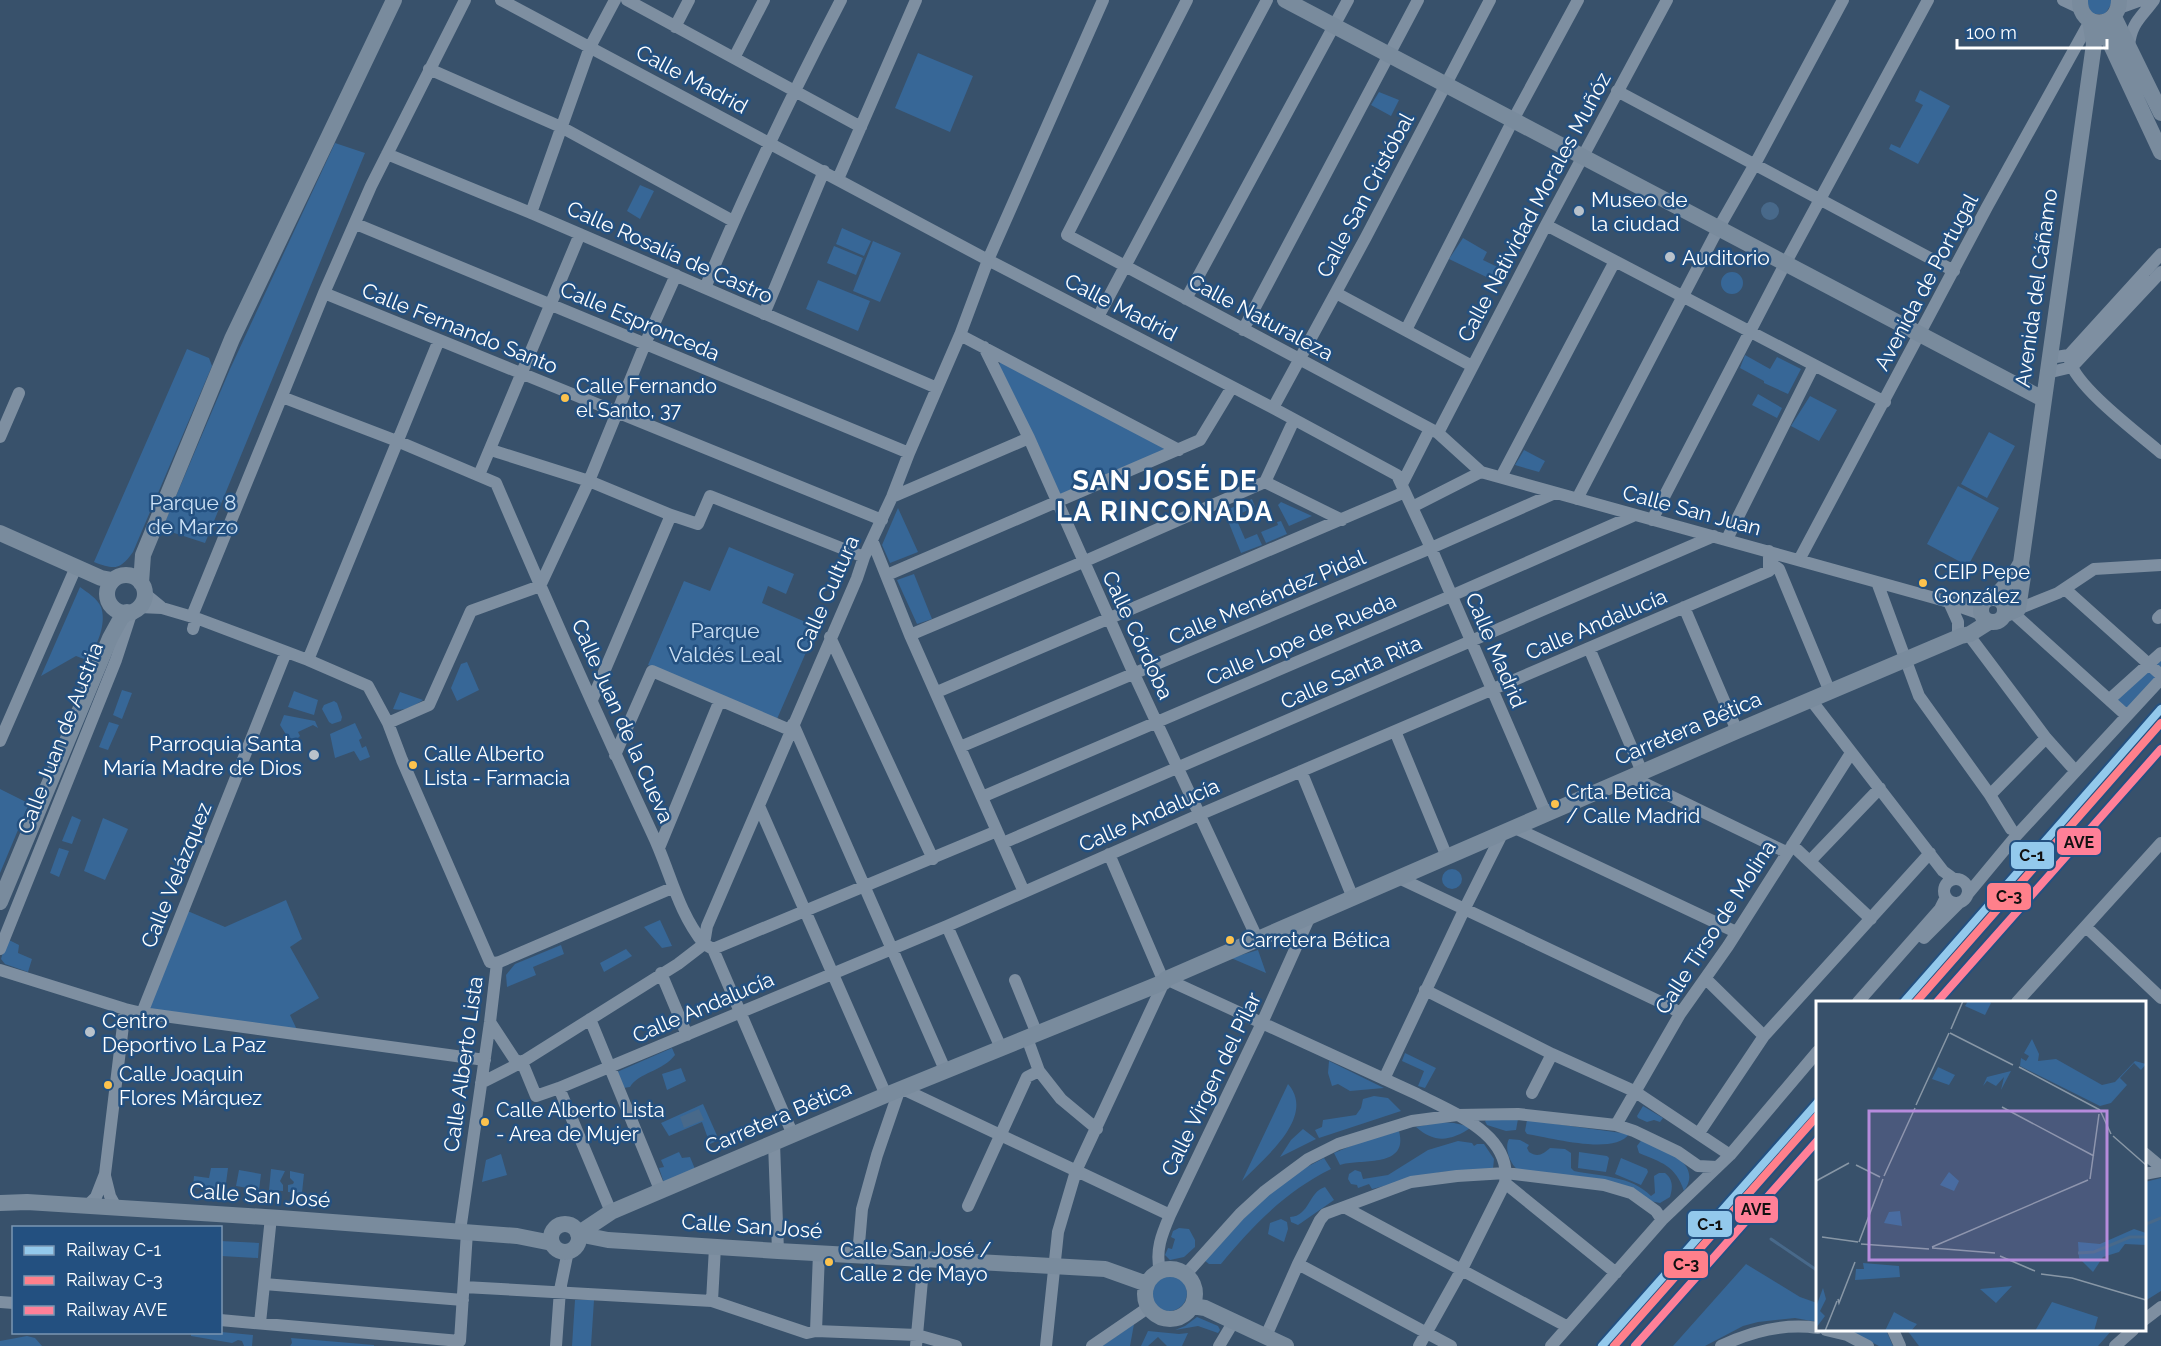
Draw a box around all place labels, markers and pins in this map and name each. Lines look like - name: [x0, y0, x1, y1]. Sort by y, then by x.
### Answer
- place label: Museo de la ciudad: [1591, 187, 1688, 236]
- marker: Museo de la ciudad: [1572, 204, 1586, 218]
- place label: Auditorio: [1682, 245, 1770, 270]
- marker: Auditorio: [1663, 250, 1677, 264]
- place label: Calle Fernando el Santo, 37: [576, 374, 717, 422]
- marker: Calle Fernando el Santo, 37: [559, 392, 571, 404]
- place label: CEIP Pepe González: [1934, 560, 2030, 608]
- marker: CEIP Pepe González: [1917, 577, 1929, 589]
- place label: Parroquia Santa María Madre de Dios: [103, 731, 302, 780]
- place label: Calle Alberto Lista - Farmacia: [424, 742, 570, 790]
- marker: Parroquia Santa María Madre de Dios: [307, 748, 321, 762]
- marker: Calle Alberto Lista - Farmacia: [407, 759, 419, 771]
- place label: Crta. Betica / Calle Madrid: [1566, 780, 1700, 828]
- marker: Crta. Betica / Calle Madrid: [1549, 798, 1561, 810]
- place label: Carretera Bética: [1241, 928, 1390, 952]
- marker: Carretera Bética: [1224, 934, 1236, 946]
- place label: Centro Deportivo La Paz: [102, 1008, 266, 1057]
- marker: Centro Deportivo La Paz: [83, 1025, 97, 1039]
- place label: Calle Joaquin Flores Márquez: [119, 1062, 262, 1110]
- marker: Calle Joaquin Flores Márquez: [102, 1079, 114, 1091]
- place label: Calle Alberto Lista - Area de Mujer: [496, 1098, 665, 1146]
- marker: Calle Alberto Lista - Area de Mujer: [479, 1116, 491, 1128]
- place label: Calle San José / Calle 2 de Mayo: [840, 1238, 992, 1286]
- marker: Calle San José / Calle 2 de Mayo: [823, 1256, 835, 1268]

